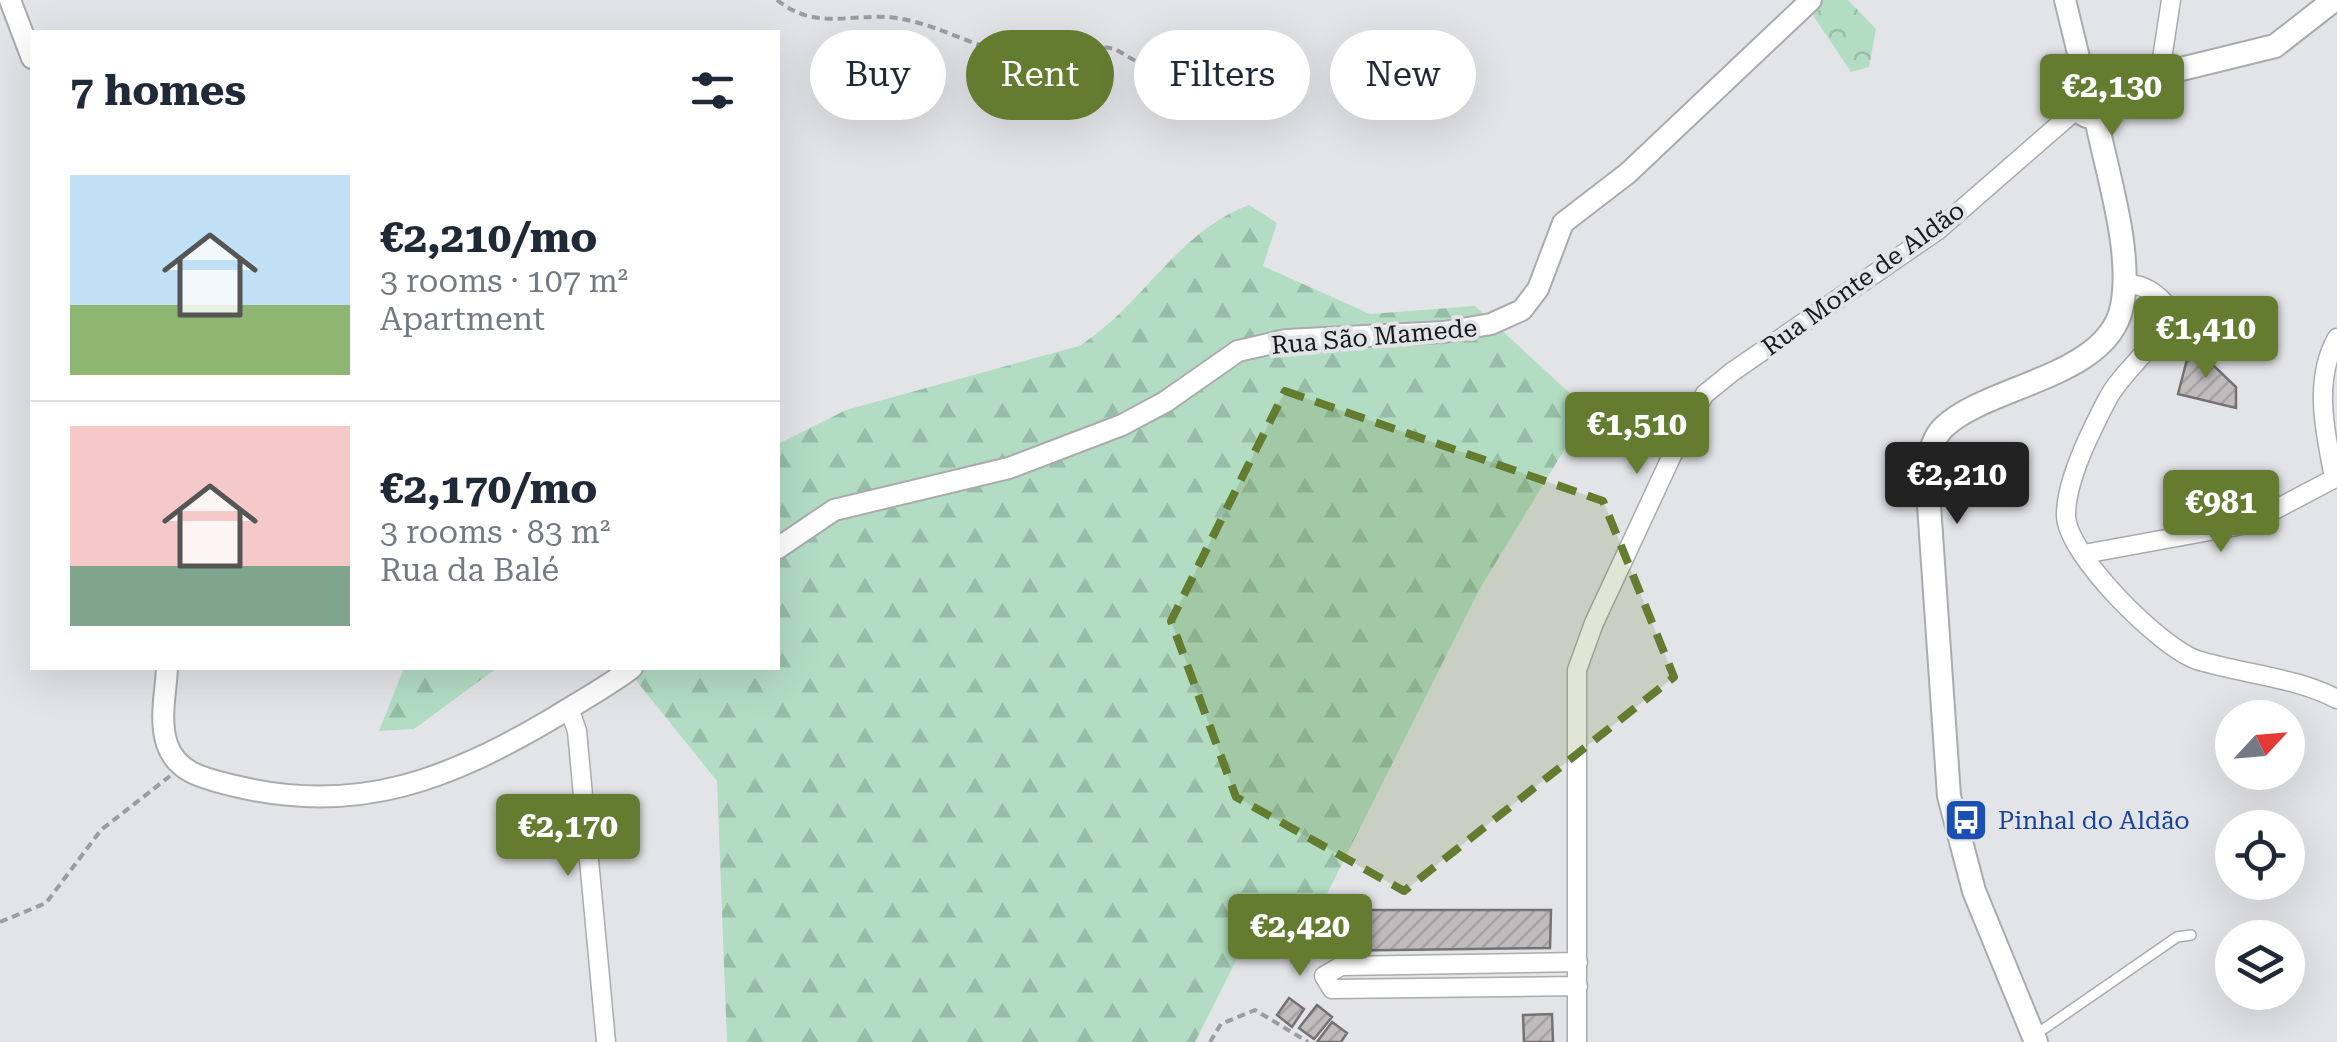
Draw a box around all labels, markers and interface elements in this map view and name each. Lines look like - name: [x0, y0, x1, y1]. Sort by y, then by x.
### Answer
- chip: Buy: [810, 30, 946, 120]
- chip: Rent: [966, 30, 1114, 120]
- chip: Filters: [1134, 30, 1310, 120]
- chip: New: [1330, 30, 1476, 120]
- pin: €2,130: [2031, 54, 2193, 139]
- icon: filters: [685, 63, 740, 118]
- text: 7 homes: [70, 66, 246, 115]
- text: €2,130: [2062, 67, 2162, 105]
- street label: Rua Monte de Aldão: [1757, 195, 1970, 362]
- text: €2,210/mo: [380, 213, 597, 262]
- icon: home: [150, 215, 270, 335]
- text: 3 rooms · 107 m²: [380, 262, 628, 300]
- pin: €1,410: [2125, 296, 2287, 381]
- text: Apartment: [380, 300, 545, 338]
- text: €1,410: [2156, 309, 2256, 347]
- street label: Rua São Mamede: [1270, 313, 1478, 360]
- pin: €1,510: [1556, 392, 1718, 477]
- text: €1,510: [1587, 405, 1687, 443]
- pin: €2,210: [1876, 442, 2038, 527]
- text: €2,210: [1907, 455, 2007, 493]
- text: €2,170/mo: [380, 464, 597, 513]
- icon: home: [150, 466, 270, 586]
- pin: €981: [2162, 470, 2280, 555]
- text: €981: [2185, 483, 2257, 521]
- text: 3 rooms · 83 m²: [380, 513, 610, 551]
- text: Rua da Balé: [380, 551, 559, 589]
- north arrow: [2215, 700, 2305, 790]
- map controls: [2215, 700, 2305, 1010]
- pin: €2,170: [487, 794, 649, 879]
- bus stop icon: Pinhal do Aldão: [1943, 797, 1989, 843]
- place label: Pinhal do Aldão: [1998, 806, 2190, 835]
- text: €2,170: [518, 807, 618, 845]
- button: locate: [2215, 810, 2305, 900]
- pin: €2,420: [1219, 894, 1381, 979]
- text: €2,420: [1250, 907, 1350, 945]
- button: layers: [2215, 920, 2305, 1010]

